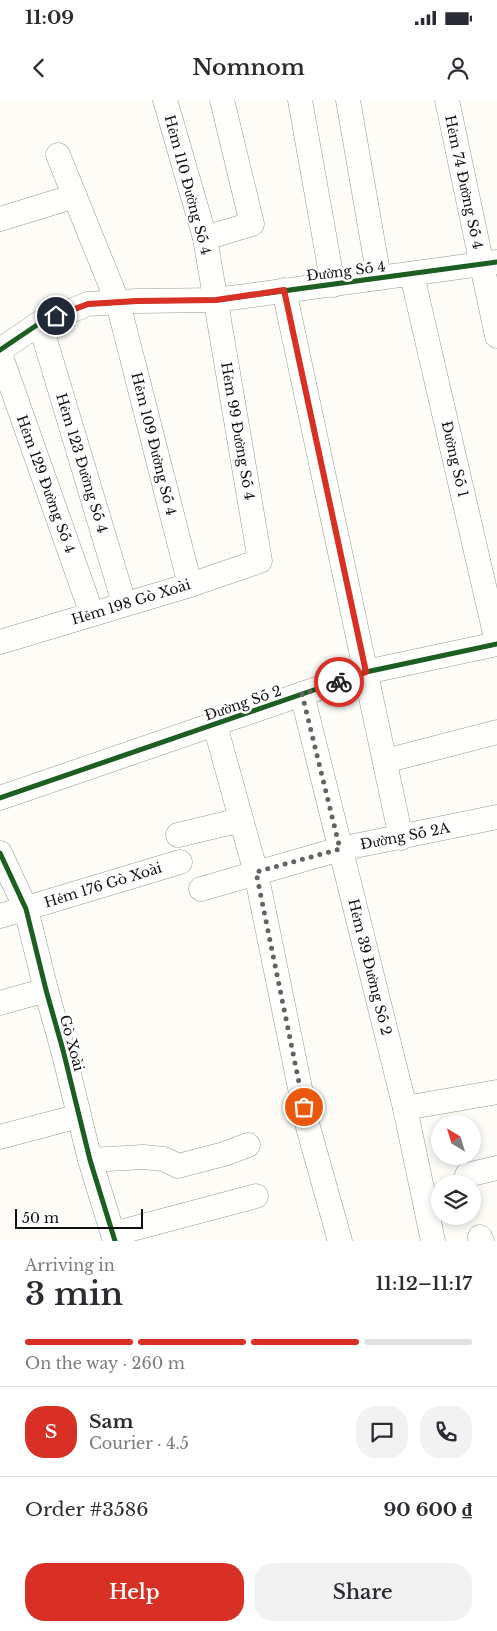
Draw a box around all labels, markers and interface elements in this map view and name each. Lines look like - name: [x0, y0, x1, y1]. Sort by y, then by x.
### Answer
- text: 11:09: [25, 6, 74, 29]
- icon: back: [25, 54, 53, 82]
- text: Nomnom: [192, 54, 305, 81]
- icon: person: [444, 54, 472, 82]
- street label: Hẻm 110 Đường Số 4: [161, 113, 215, 257]
- street label: Hẻm 74 Đường Số 4: [441, 113, 487, 251]
- street label: Đường Số 4: [305, 257, 387, 285]
- pin: [35, 295, 77, 337]
- icon: home: [42, 302, 70, 330]
- street label: Hẻm 99 Đường Số 4: [217, 361, 259, 501]
- street label: Hẻm 109 Đường Số 4: [127, 370, 181, 518]
- street label: Hẻm 123 Đường Số 4: [52, 391, 112, 535]
- street label: Hẻm 129 Đường Số 4: [13, 412, 79, 556]
- street label: Đường Số 1: [437, 419, 473, 499]
- street label: Hẻm 198 Gò Xoài: [69, 575, 193, 629]
- courier: [314, 657, 364, 707]
- icon: bike: [325, 668, 353, 696]
- street label: Đường Số 2: [202, 681, 284, 725]
- street label: Đường Số 2A: [359, 818, 452, 854]
- street label: Hẻm 176 Gò Xoài: [42, 858, 164, 911]
- street label: Hẻm 39 Đường Số 2: [344, 897, 396, 1037]
- street label: Gò Xoài: [56, 1013, 88, 1073]
- pin: [283, 1086, 325, 1128]
- icon: bag: [290, 1093, 318, 1121]
- north arrow: [431, 1115, 481, 1165]
- map controls: [431, 1115, 481, 1225]
- button: layers: [431, 1175, 481, 1225]
- scale bar: [15, 1206, 142, 1229]
- text: 50 m: [22, 1209, 59, 1227]
- text: Arriving in: [25, 1255, 115, 1275]
- text: 11:12–11:17: [375, 1272, 472, 1295]
- text: 3 min: [25, 1274, 123, 1314]
- text: On the way · 260 m: [25, 1353, 185, 1373]
- button: chat: [356, 1406, 408, 1458]
- button: phone: [420, 1406, 472, 1458]
- text: Sam: [89, 1410, 134, 1433]
- text: S: [45, 1420, 57, 1443]
- text: Courier · 4.5: [89, 1433, 189, 1453]
- text: Order #3586: [25, 1498, 148, 1521]
- text: 90 600 ₫: [384, 1498, 472, 1521]
- button: Help: [25, 1563, 244, 1621]
- button: Share: [254, 1563, 472, 1621]

